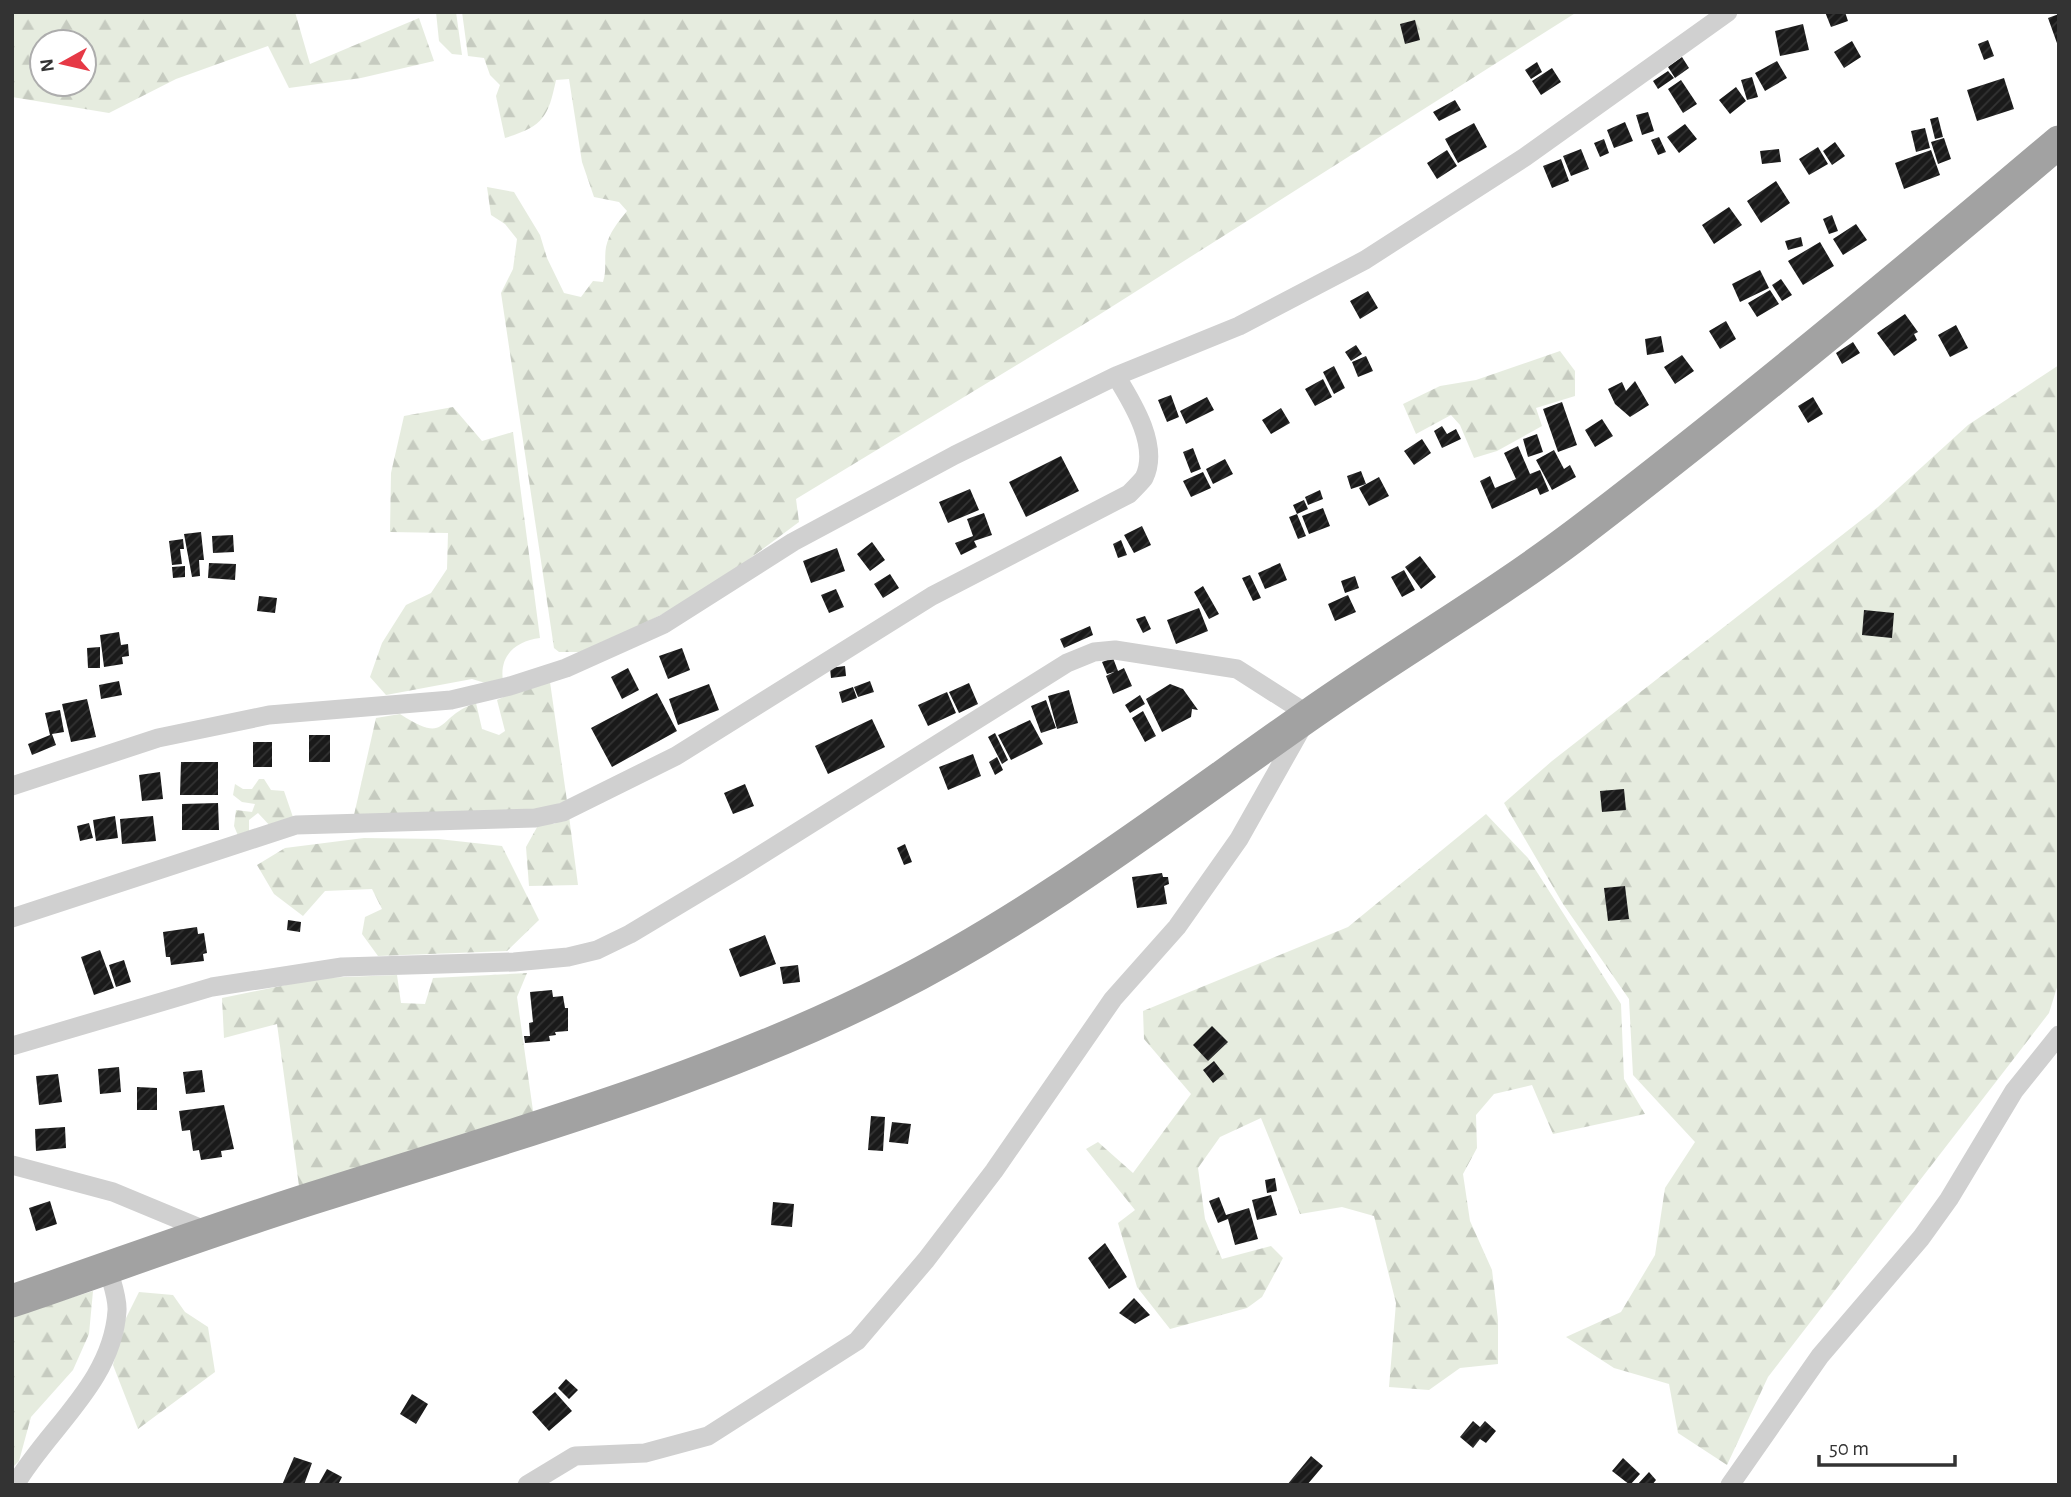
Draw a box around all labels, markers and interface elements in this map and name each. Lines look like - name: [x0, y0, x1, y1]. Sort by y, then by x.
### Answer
- north arrow: [28, 28, 98, 98]
- text: N: [37, 57, 58, 73]
- scale bar: [1819, 1424, 1955, 1468]
- text: 50 m: [1829, 1438, 1869, 1459]

